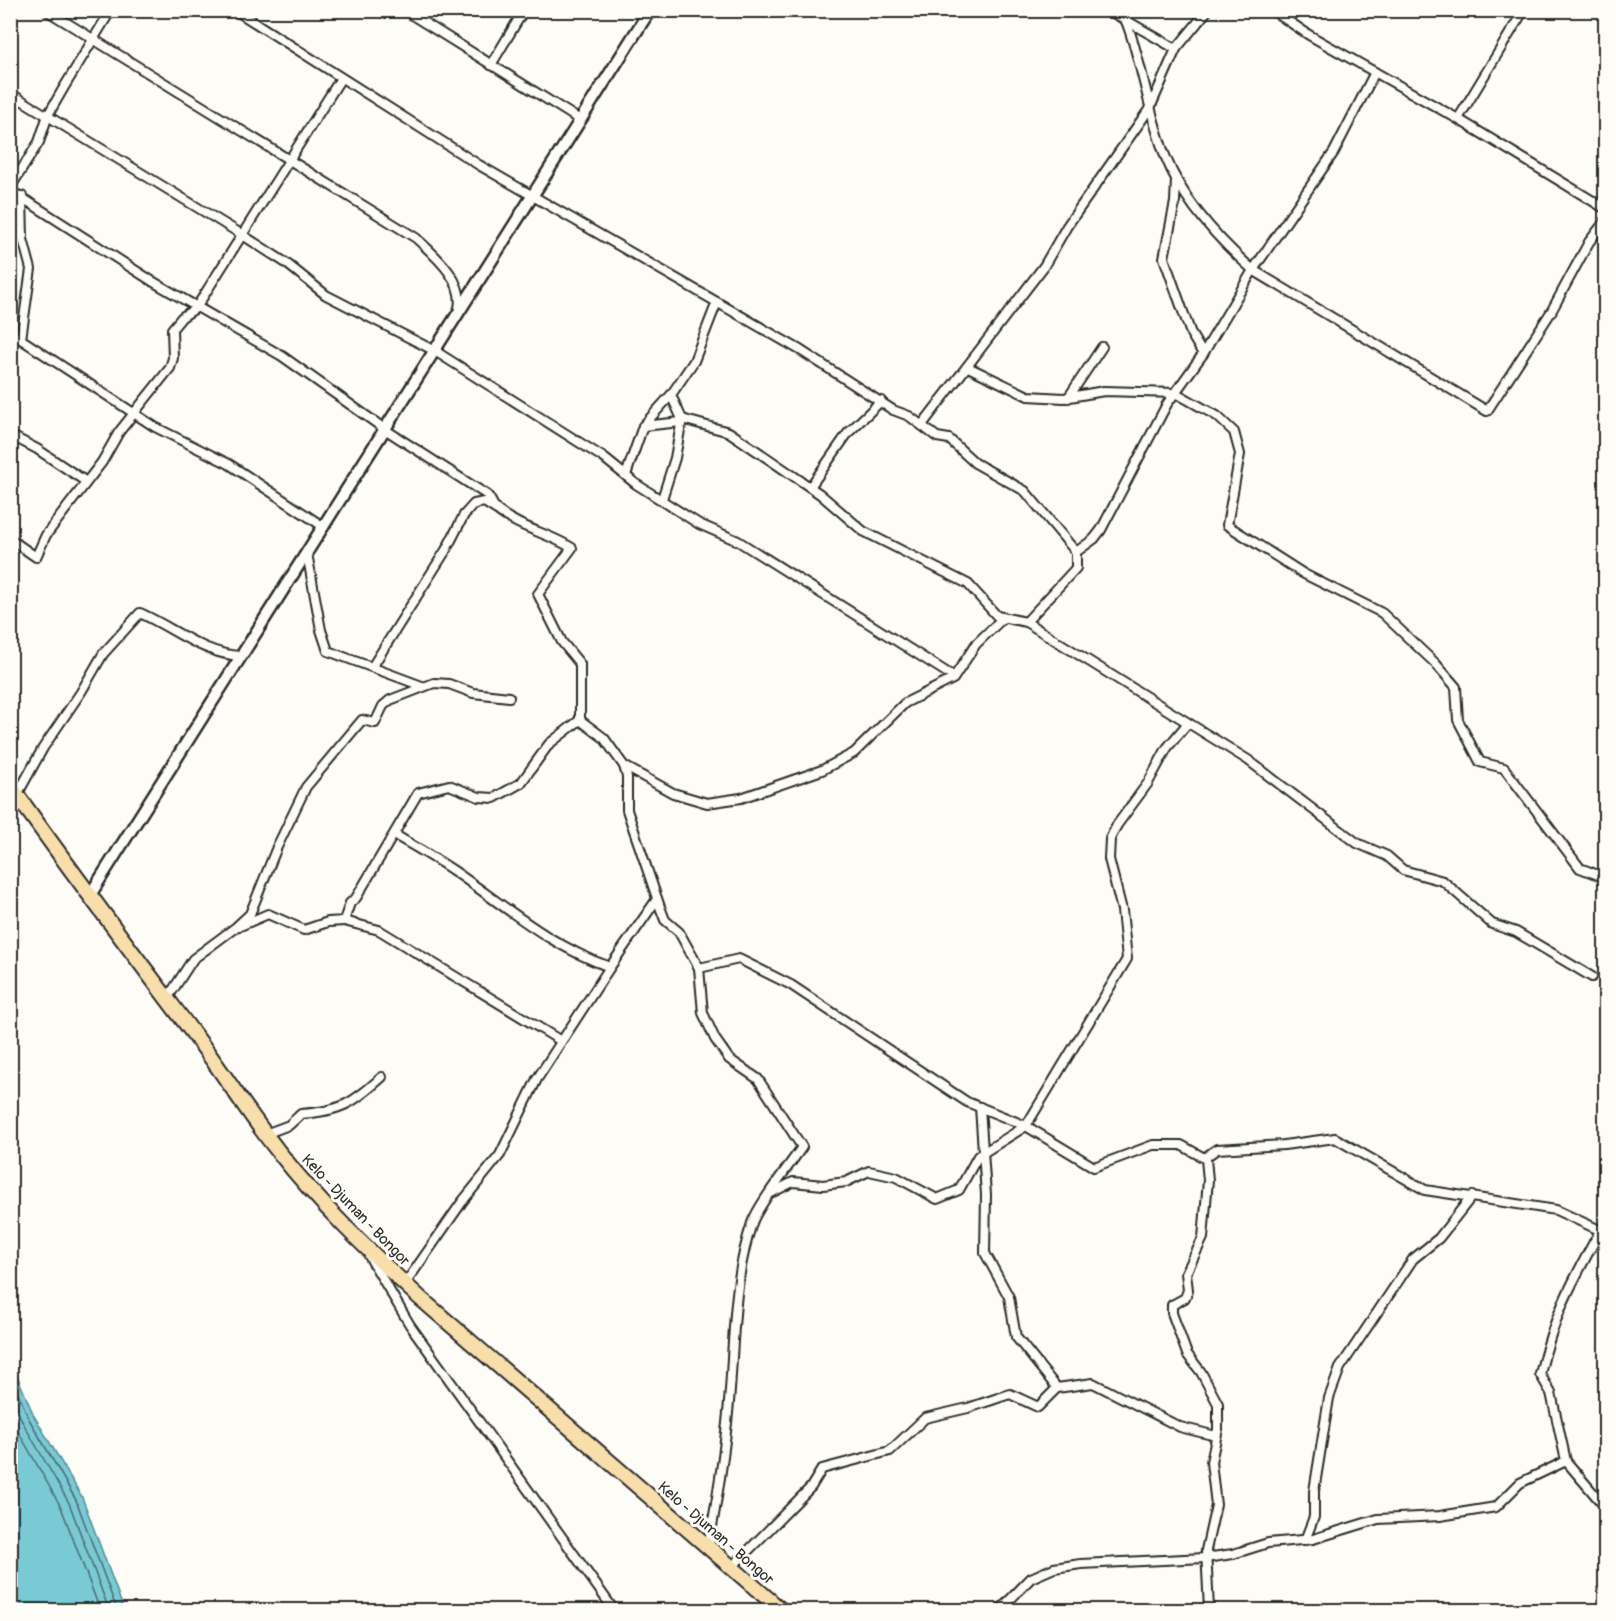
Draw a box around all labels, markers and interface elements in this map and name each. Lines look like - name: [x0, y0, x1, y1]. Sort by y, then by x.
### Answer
- street label: Kelo - Djuman - Bongor: [298, 1151, 414, 1271]
- street label: Kelo - Djuman - Bongor: [654, 1478, 778, 1589]

